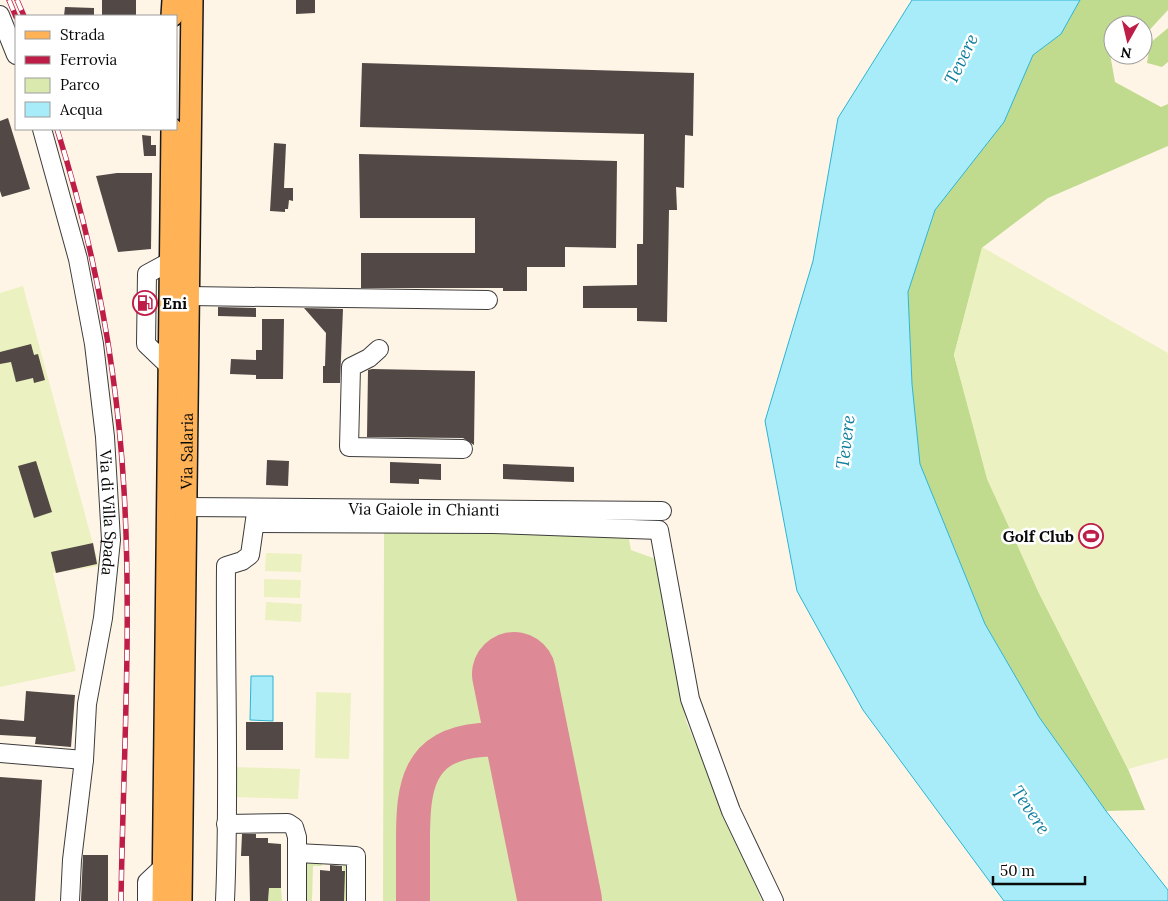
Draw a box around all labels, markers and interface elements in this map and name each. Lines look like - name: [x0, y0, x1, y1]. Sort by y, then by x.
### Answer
- legend: [15, 15, 178, 130]
- north arrow: [1103, 15, 1153, 65]
- text: Strada: [60, 25, 105, 44]
- water label: Tevere: [939, 30, 983, 88]
- text: N: [1119, 43, 1133, 63]
- text: Ferrovia: [60, 50, 118, 69]
- text: Parco: [60, 75, 100, 94]
- text: Acqua: [59, 100, 103, 119]
- fuel station icon: Eni: [132, 290, 158, 316]
- place label: Eni: [162, 293, 187, 313]
- street label: Via Salaria: [176, 412, 197, 491]
- water label: Tevere: [830, 414, 860, 470]
- street label: Via di Villa Spada: [96, 448, 121, 577]
- street label: Via Gaiole in Chianti: [347, 498, 500, 520]
- sports icon: Golf Club: [1078, 523, 1104, 549]
- place label: Golf Club: [1003, 526, 1074, 546]
- water label: Tevere: [1006, 781, 1056, 839]
- scale bar: [993, 854, 1086, 886]
- text: 50 m: [1000, 861, 1035, 880]

